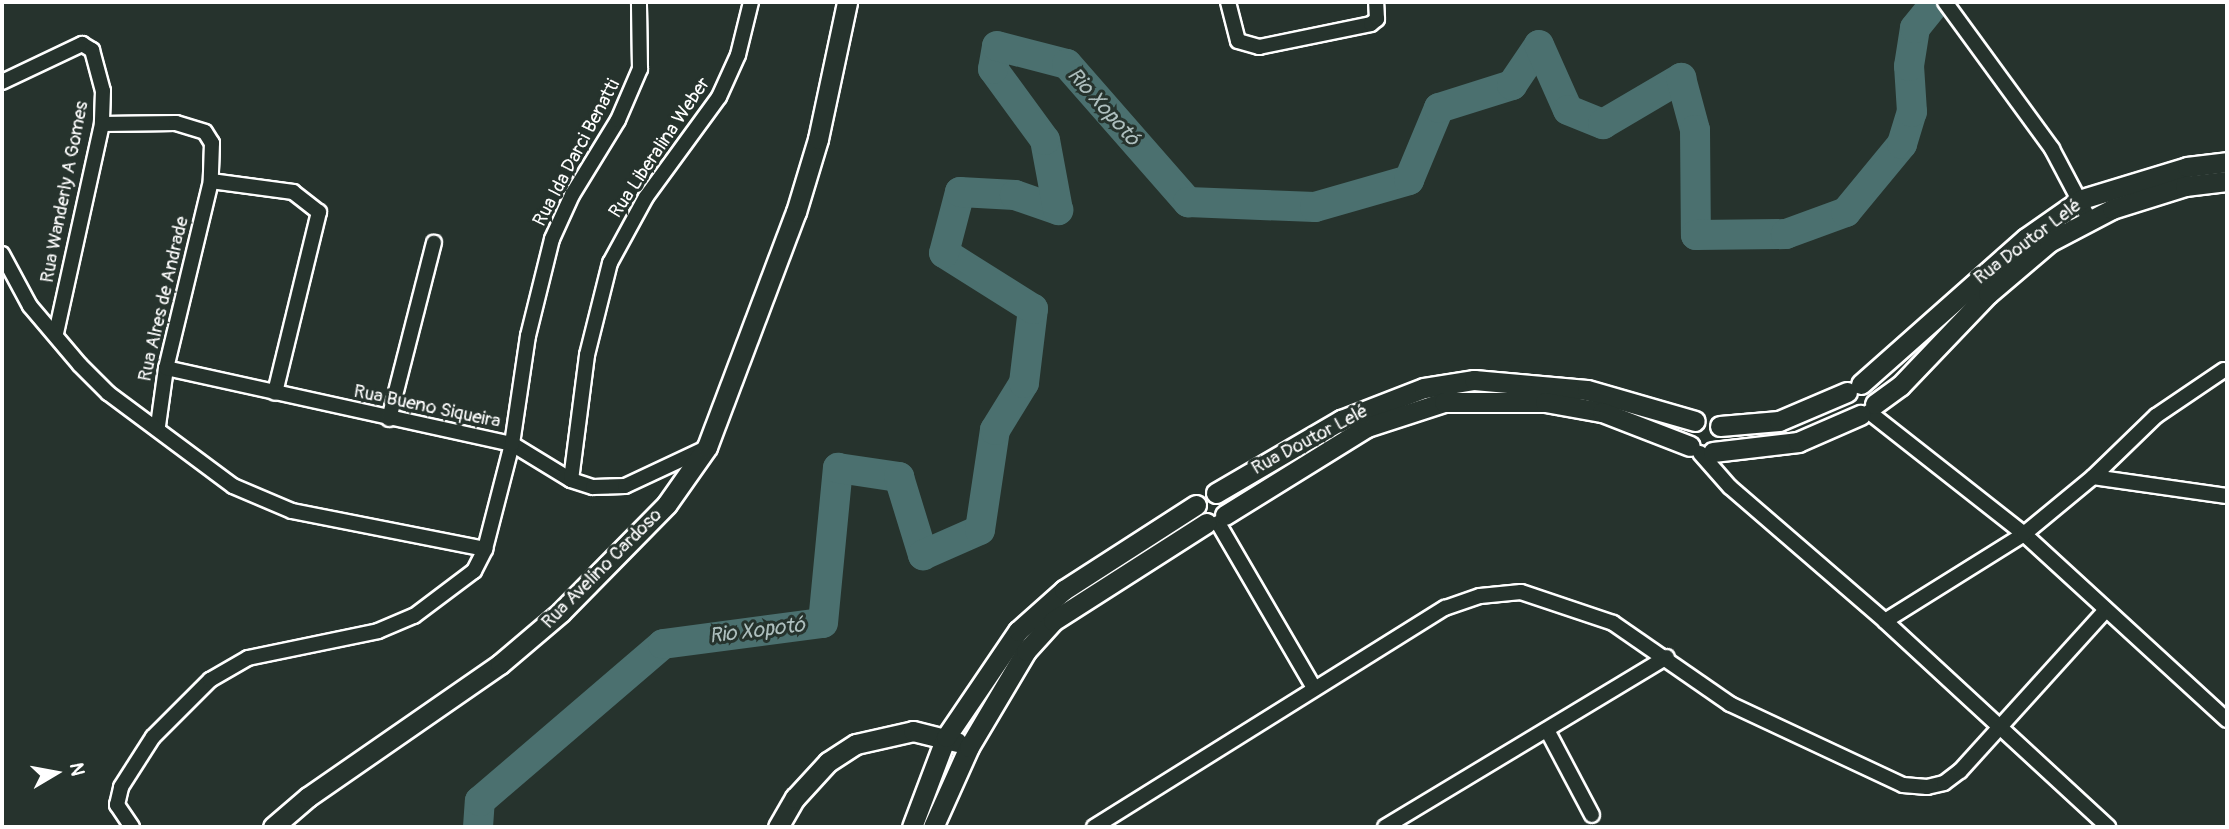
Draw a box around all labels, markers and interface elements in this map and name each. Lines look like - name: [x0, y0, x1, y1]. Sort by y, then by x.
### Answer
- water label: Rio Xopotó: [1061, 63, 1145, 151]
- street label: Rua Liberalina Weber: [605, 73, 715, 223]
- street label: Rua Ida Darci Benatti: [529, 76, 625, 230]
- street label: Rua Wanderly A Gomes: [36, 99, 94, 285]
- street label: Rua Doutor Lelé: [1970, 194, 2086, 290]
- street label: Rua Alres de Andrade: [134, 214, 194, 384]
- street label: Rua Bueno Siqueira: [351, 380, 503, 434]
- street label: Rua Doutor Lelé: [1248, 400, 1372, 480]
- street label: Rua Avelino Cardoso: [537, 504, 667, 634]
- water label: Rio Xopotó: [708, 613, 806, 649]
- north arrow: [21, 738, 91, 808]
- text: N: [64, 761, 90, 778]

